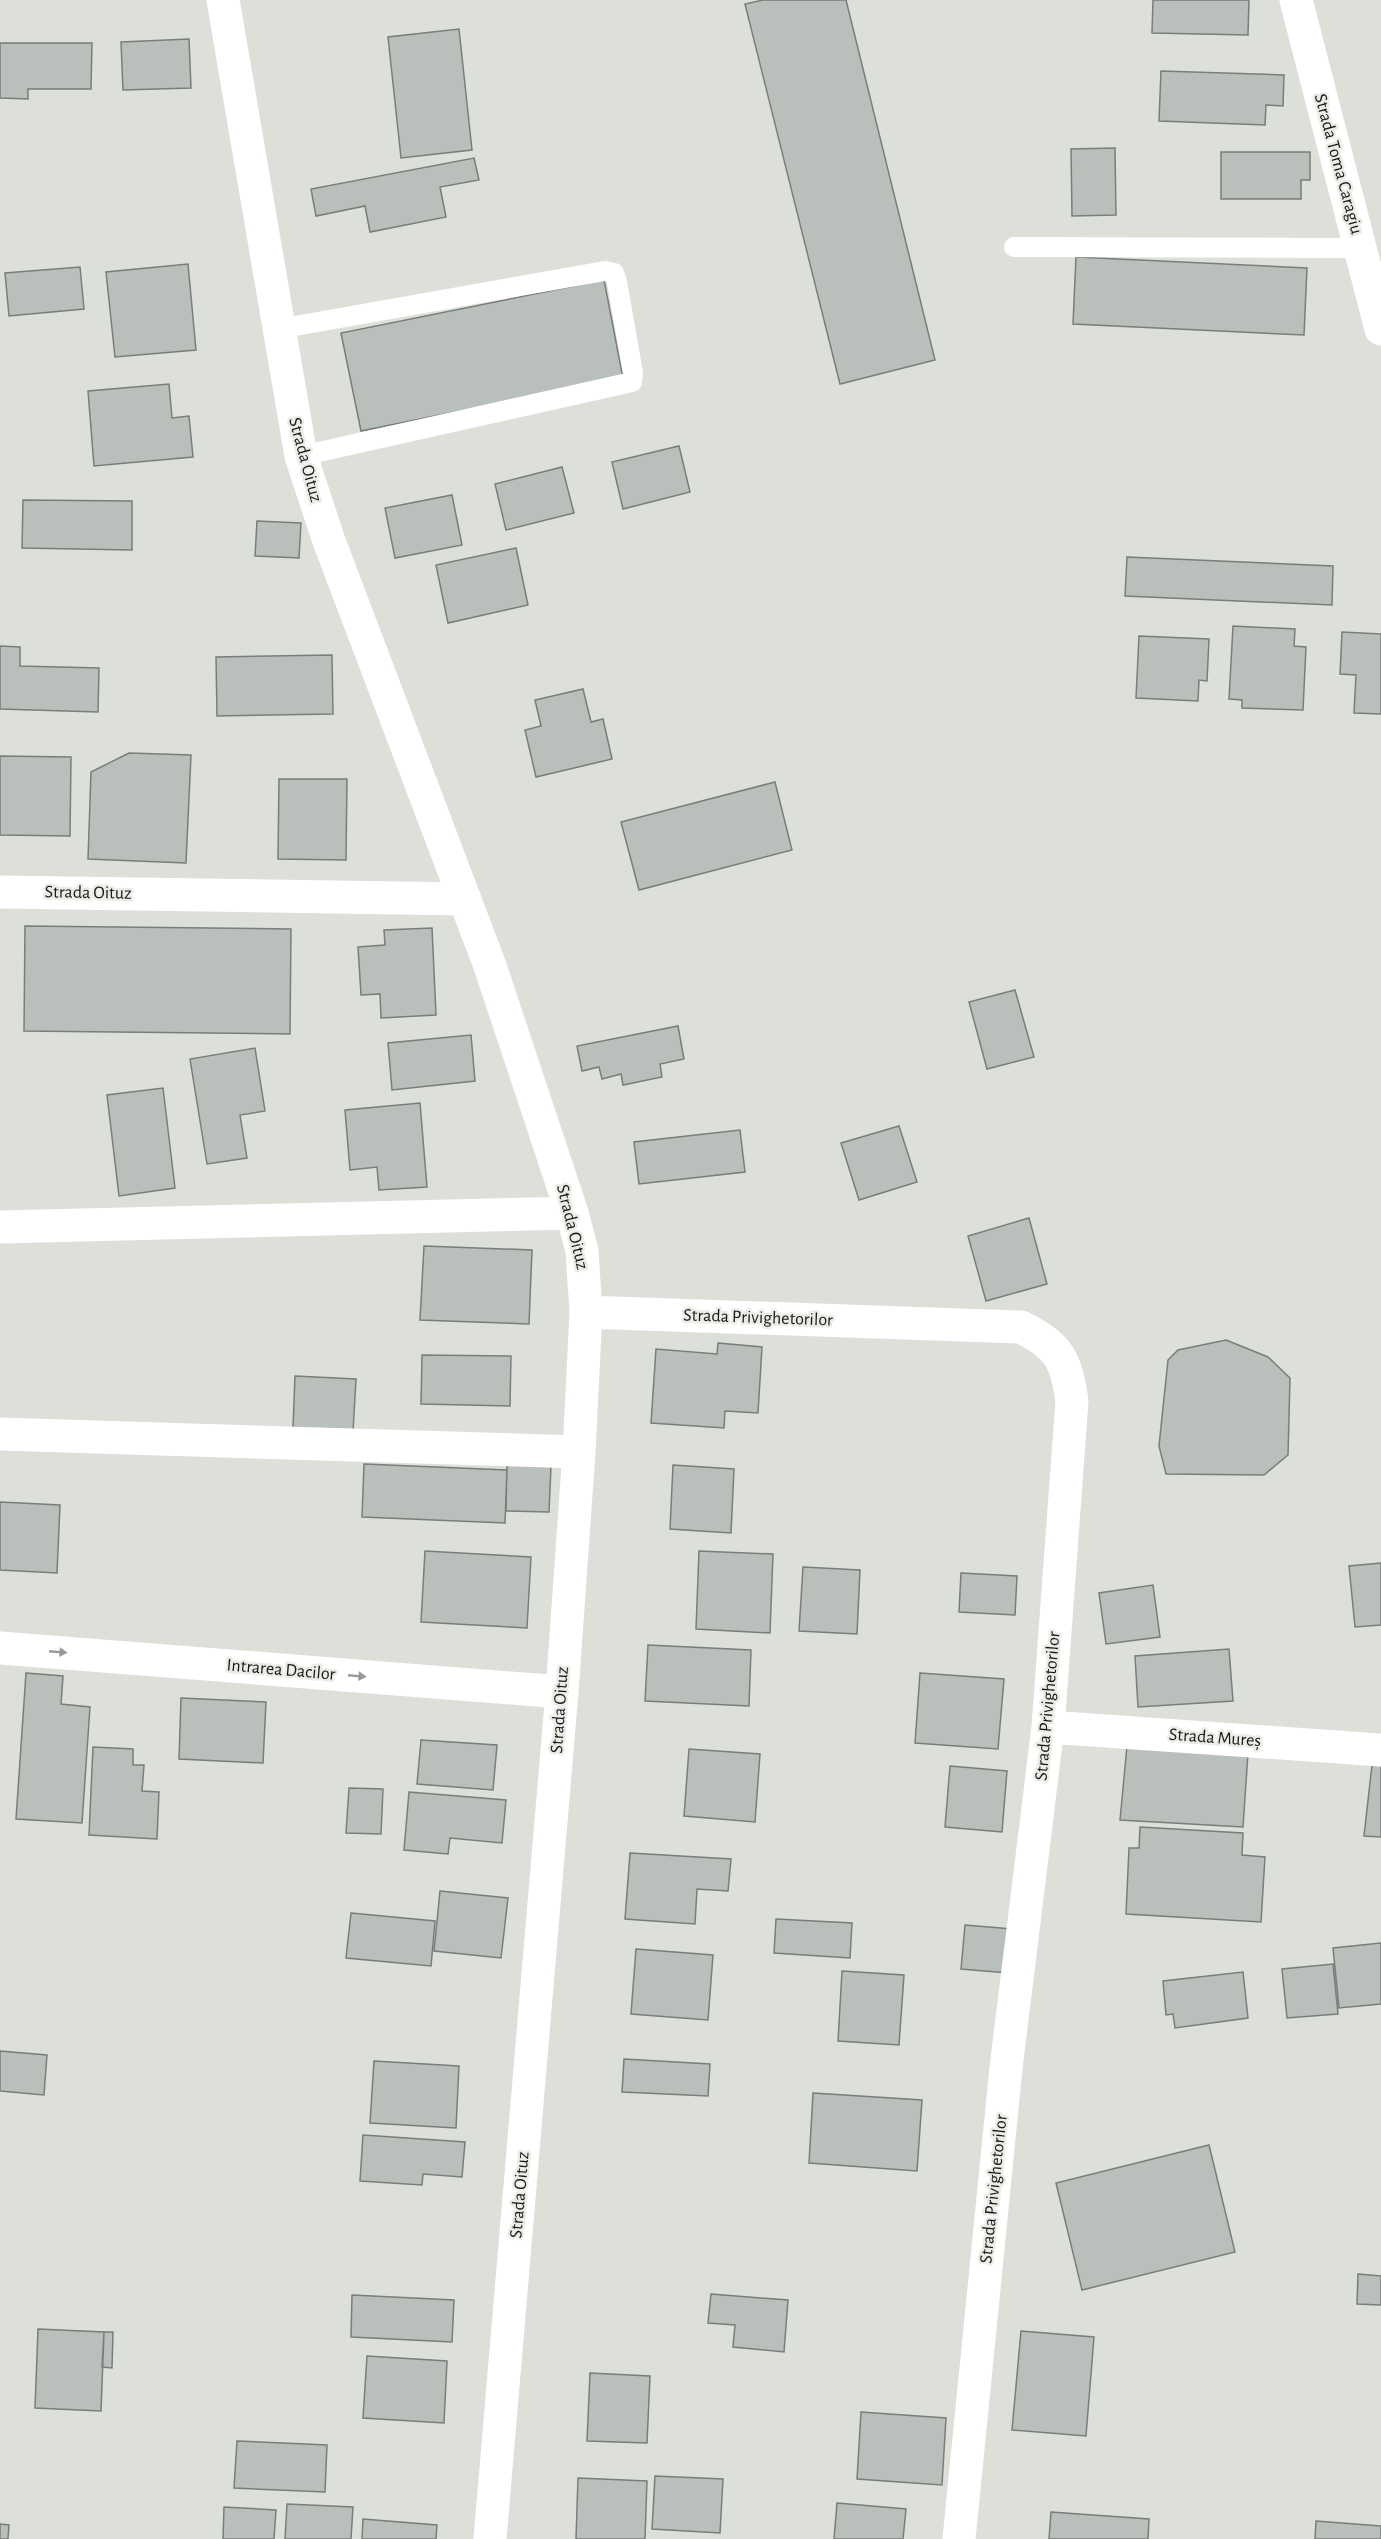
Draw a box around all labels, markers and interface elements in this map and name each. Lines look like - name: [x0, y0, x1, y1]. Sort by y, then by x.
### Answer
- street label: Strada Toma Caragiu: [1311, 92, 1365, 236]
- street label: Strada Oituz: [285, 416, 325, 504]
- street label: Strada Oituz: [44, 883, 132, 903]
- street label: Strada Oituz: [553, 1183, 591, 1271]
- street label: Strada Privighetorilor: [683, 1306, 833, 1330]
- street label: Strada Privighetorilor: [1033, 1630, 1064, 1781]
- one-way arrow: [49, 1648, 68, 1657]
- street label: Intrarea Dacilor: [226, 1656, 336, 1684]
- street label: Strada Oituz: [548, 1666, 572, 1754]
- one-way arrow: [348, 1672, 367, 1681]
- street label: Strada Mureș: [1168, 1726, 1262, 1751]
- street label: Strada Privighetorilor: [977, 2113, 1011, 2264]
- street label: Strada Oituz: [507, 2151, 533, 2239]

